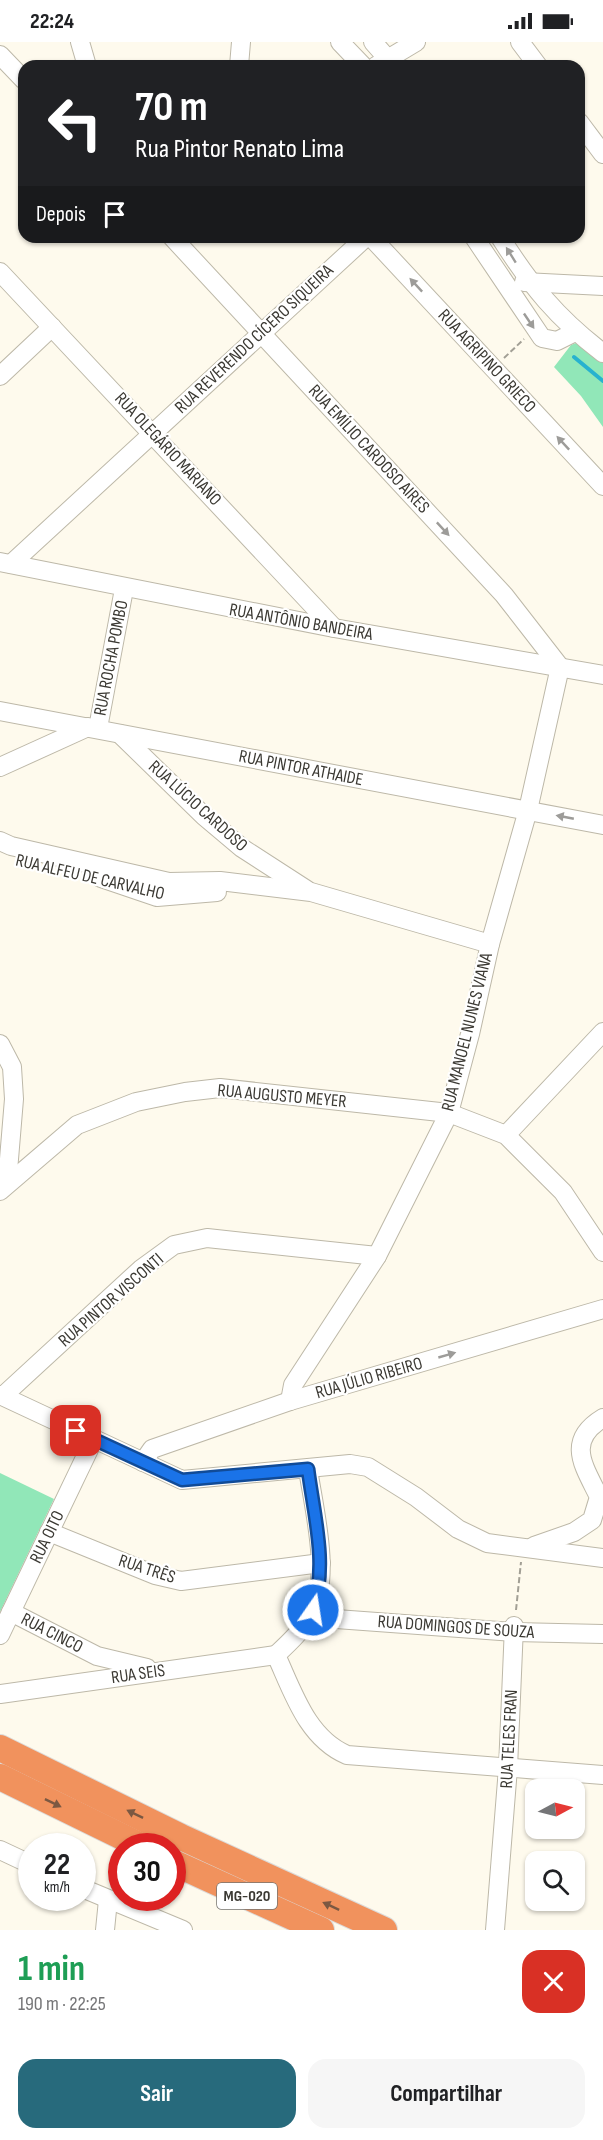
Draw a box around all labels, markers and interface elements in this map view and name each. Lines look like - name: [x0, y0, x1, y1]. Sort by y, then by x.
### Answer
- text: 22:24: [30, 8, 74, 35]
- text: 70 m: [135, 82, 208, 133]
- icon: left: [36, 84, 114, 162]
- text: Rua Pintor Renato Lima: [135, 133, 344, 165]
- icon: arrive: [98, 198, 131, 231]
- text: Depois: [36, 201, 86, 228]
- one-way arrow: [506, 247, 517, 263]
- street label: RUA REVERENDO CÍCERO SIQUEIRA: [170, 260, 338, 418]
- one-way arrow: [409, 279, 423, 293]
- street label: RUA AGRIPINO GRIECO: [434, 305, 540, 417]
- one-way arrow: [523, 313, 534, 329]
- street label: RUA EMÍLIO CARDOSO AIRES: [304, 380, 434, 518]
- street label: RUA OLEGÁRIO MARIANO: [110, 388, 226, 510]
- one-way arrow: [557, 436, 570, 451]
- one-way arrow: [436, 521, 449, 536]
- street label: RUA ROCHA POMBO: [90, 599, 132, 717]
- street label: RUA ANTÔNIO BANDEIRA: [228, 599, 375, 645]
- street label: RUA PINTOR ATHAIDE: [237, 746, 365, 790]
- street label: RUA LÚCIO CARDOSO: [144, 756, 252, 856]
- one-way arrow: [556, 812, 575, 821]
- street label: RUA ALFEU DE CARVALHO: [14, 850, 166, 904]
- street label: RUA MANOEL NUNES VIANA: [437, 950, 497, 1113]
- street label: RUA AUGUSTO MEYER: [217, 1080, 347, 1112]
- street label: RUA PINTOR VISCONTI: [54, 1249, 168, 1351]
- one-way arrow: [438, 1350, 456, 1359]
- street label: RUA JÚLIO RIBEIRO: [313, 1353, 425, 1403]
- pin: [50, 1405, 101, 1456]
- icon: arrive: [59, 1414, 92, 1447]
- street label: RUA OITO: [25, 1507, 69, 1567]
- street label: RUA TRÊS: [116, 1550, 178, 1588]
- position arrow: [281, 1578, 345, 1642]
- street label: RUA CINCO: [18, 1609, 86, 1657]
- street label: RUA DOMINGOS DE SOUZA: [377, 1611, 535, 1643]
- street label: RUA SEIS: [110, 1660, 166, 1688]
- street label: RUA TELES FRAN: [496, 1689, 522, 1789]
- north arrow: [525, 1779, 585, 1839]
- map controls: [525, 1779, 585, 1911]
- one-way arrow: [44, 1798, 61, 1808]
- one-way arrow: [127, 1810, 144, 1819]
- speed limit sign: 30: [108, 1833, 186, 1911]
- text: 22: [44, 1847, 70, 1883]
- button: search: [525, 1851, 585, 1911]
- text: km/h: [44, 1878, 70, 1897]
- road number: MG-020: [217, 1883, 277, 1909]
- one-way arrow: [322, 1901, 339, 1910]
- text: 1 min: [18, 1948, 85, 1991]
- button: close: [522, 1950, 585, 2013]
- text: 190 m · 22:25: [18, 1992, 106, 2016]
- button: Sair: [18, 2059, 296, 2128]
- button: Compartilhar: [308, 2059, 585, 2128]

